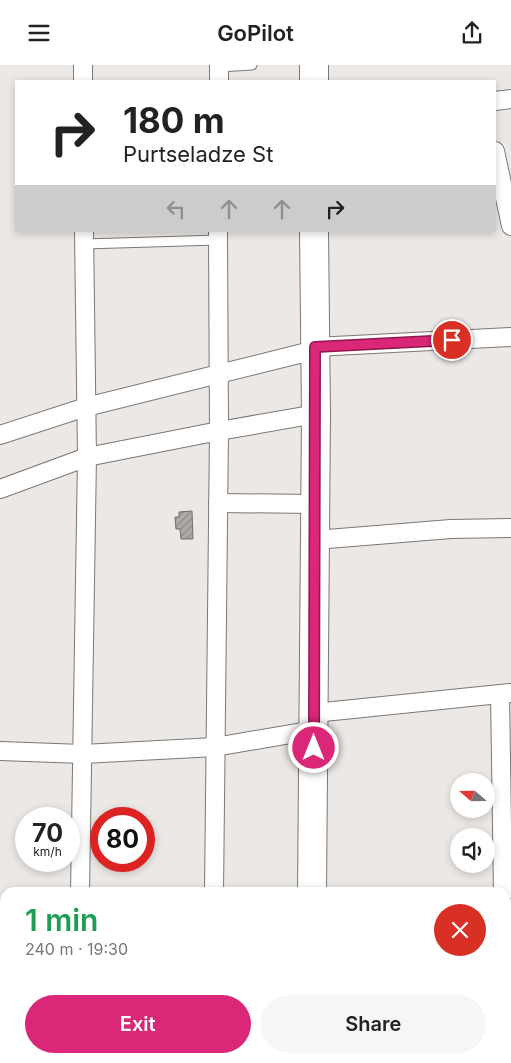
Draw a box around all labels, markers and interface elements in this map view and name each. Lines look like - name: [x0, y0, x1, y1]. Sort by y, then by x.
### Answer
- icon: menu: [25, 19, 53, 47]
- icon: share: [458, 19, 486, 47]
- text: GoPilot: [217, 20, 294, 46]
- text: 180 m: [123, 99, 225, 141]
- icon: right: [40, 100, 105, 165]
- text: Purtseladze St: [123, 141, 273, 167]
- icon: left: [162, 195, 190, 223]
- icon: ahead: [215, 195, 243, 223]
- icon: ahead: [268, 195, 296, 223]
- icon: right: [321, 195, 349, 223]
- pin: [431, 319, 473, 361]
- icon: arrive: [438, 326, 466, 354]
- position arrow: [287, 721, 339, 773]
- north arrow: [450, 773, 495, 817]
- map controls: [450, 773, 495, 873]
- speed limit sign: 80: [90, 807, 155, 872]
- text: 70: [32, 818, 63, 848]
- button: sound: [450, 828, 495, 873]
- text: km/h: [33, 844, 62, 859]
- text: 1 min: [25, 902, 98, 938]
- button: close: [434, 904, 486, 956]
- text: 240 m · 19:30: [25, 939, 128, 959]
- button: Exit: [25, 995, 251, 1053]
- button: Share: [261, 995, 486, 1053]

